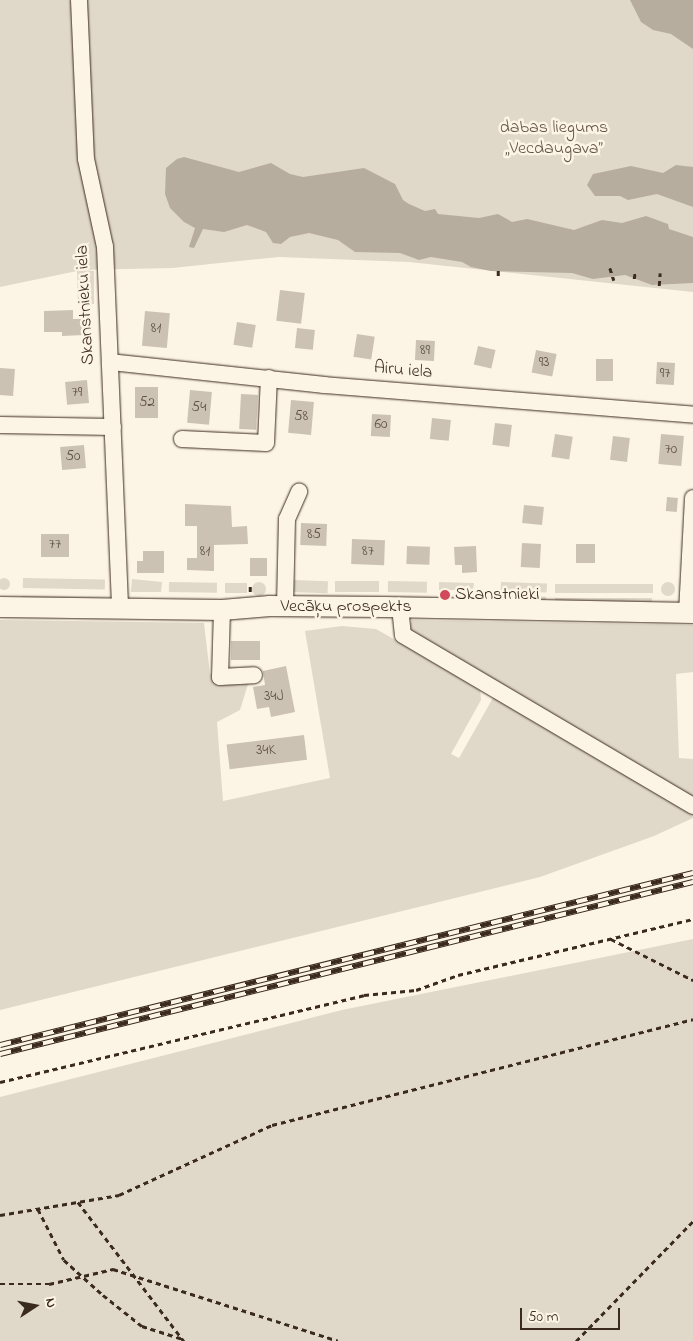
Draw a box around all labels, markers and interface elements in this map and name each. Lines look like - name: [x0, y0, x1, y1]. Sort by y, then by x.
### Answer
- park label: dabas liegums „Vecdaugava”: [500, 118, 608, 160]
- street label: Skanstnieku iela: [72, 244, 100, 366]
- house number: 81: [151, 320, 161, 338]
- house number: 89: [420, 342, 430, 360]
- house number: 93: [539, 354, 549, 372]
- street label: Airu iela: [373, 358, 433, 384]
- house number: 97: [660, 365, 670, 383]
- house number: 79: [72, 384, 82, 402]
- house number: 52: [139, 394, 155, 412]
- house number: 54: [192, 399, 206, 417]
- house number: 58: [294, 408, 308, 426]
- house number: 60: [374, 416, 388, 434]
- house number: 70: [665, 441, 677, 459]
- house number: 50: [65, 448, 81, 466]
- house number: 85: [307, 526, 321, 544]
- house number: 77: [49, 536, 61, 554]
- house number: 81: [200, 543, 210, 561]
- house number: 87: [362, 543, 374, 561]
- place label: Skanstnieki: [455, 584, 540, 606]
- marker: Skanstnieki: [439, 589, 451, 601]
- street label: Vecāķu prospekts: [280, 596, 412, 618]
- house number: 34J: [264, 688, 284, 706]
- house number: 34K: [256, 742, 276, 760]
- north arrow: [10, 1281, 60, 1331]
- text: N: [39, 1296, 61, 1310]
- scale bar: [523, 1298, 623, 1330]
- text: 50 m: [528, 1306, 558, 1328]

